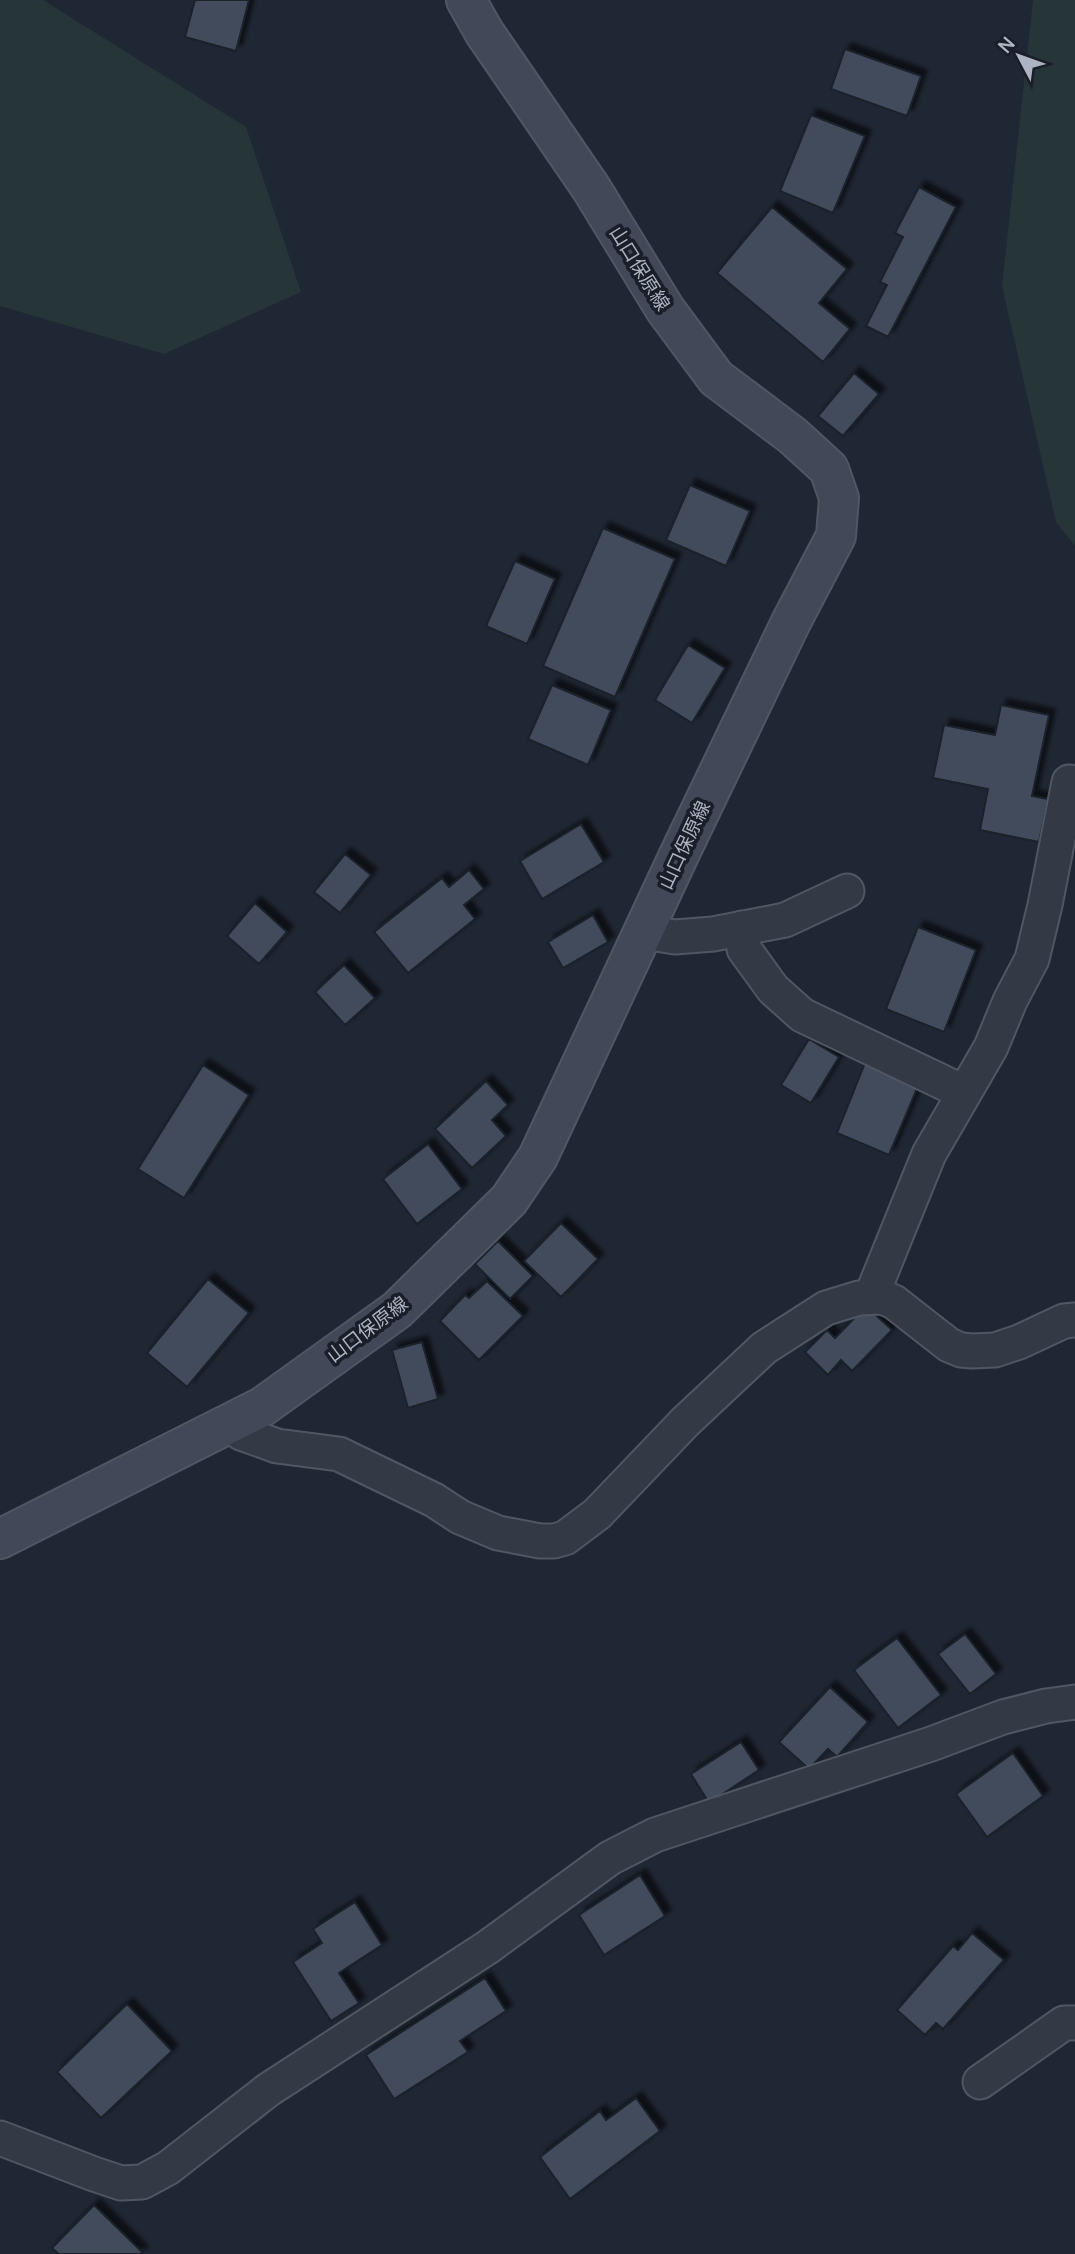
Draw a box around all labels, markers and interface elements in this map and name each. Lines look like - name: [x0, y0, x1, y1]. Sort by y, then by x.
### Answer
- north arrow: [984, 21, 1054, 91]
- text: N: [992, 31, 1020, 59]
- street label: 山口保原線: [604, 221, 676, 315]
- street label: 山口保原線: [652, 796, 716, 894]
- street label: 山口保原線: [321, 1290, 413, 1368]

